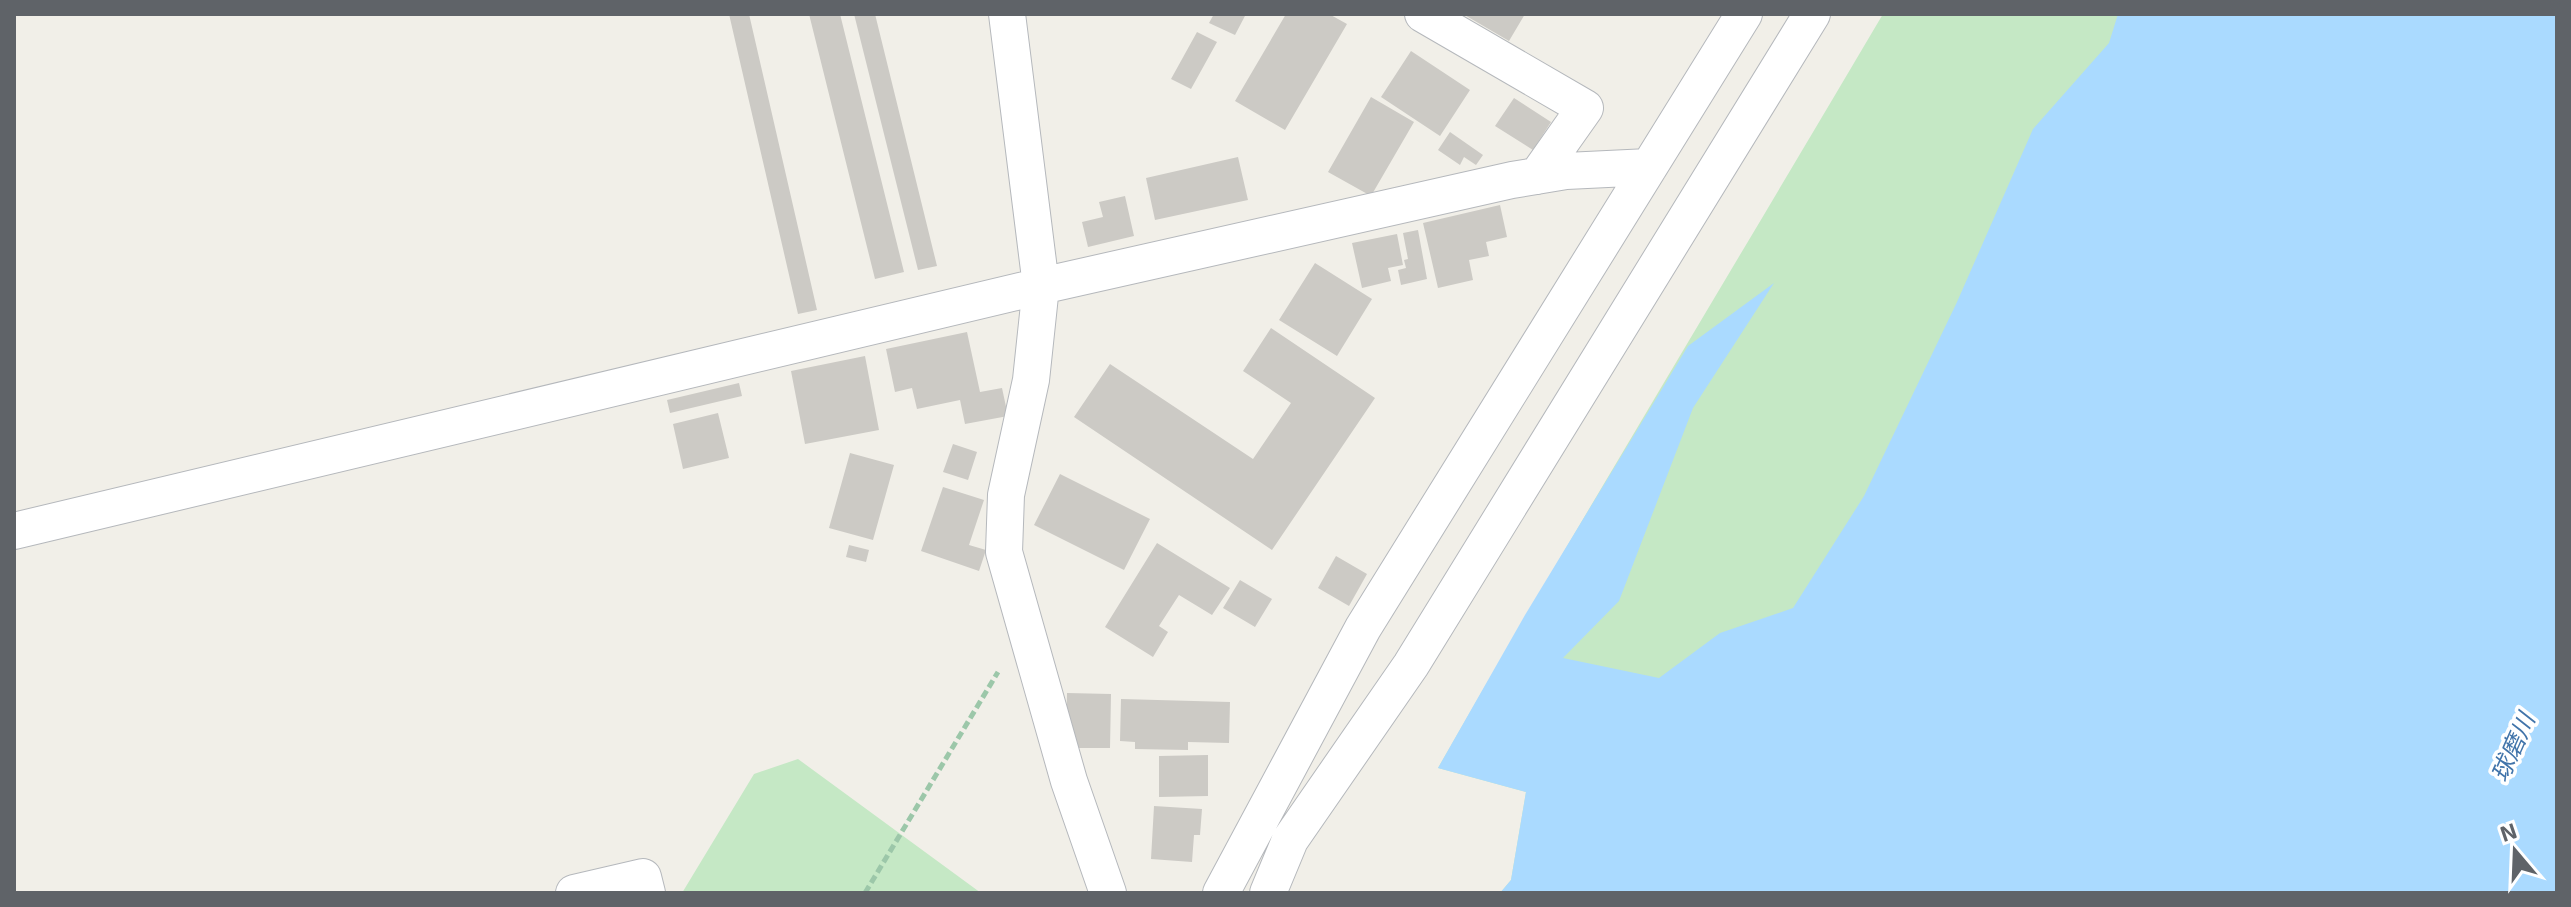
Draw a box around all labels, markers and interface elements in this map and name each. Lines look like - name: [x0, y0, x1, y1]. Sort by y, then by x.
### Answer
- water label: 球磨川: [2484, 705, 2541, 786]
- north arrow: [2475, 811, 2555, 891]
- text: N: [2496, 816, 2520, 846]

